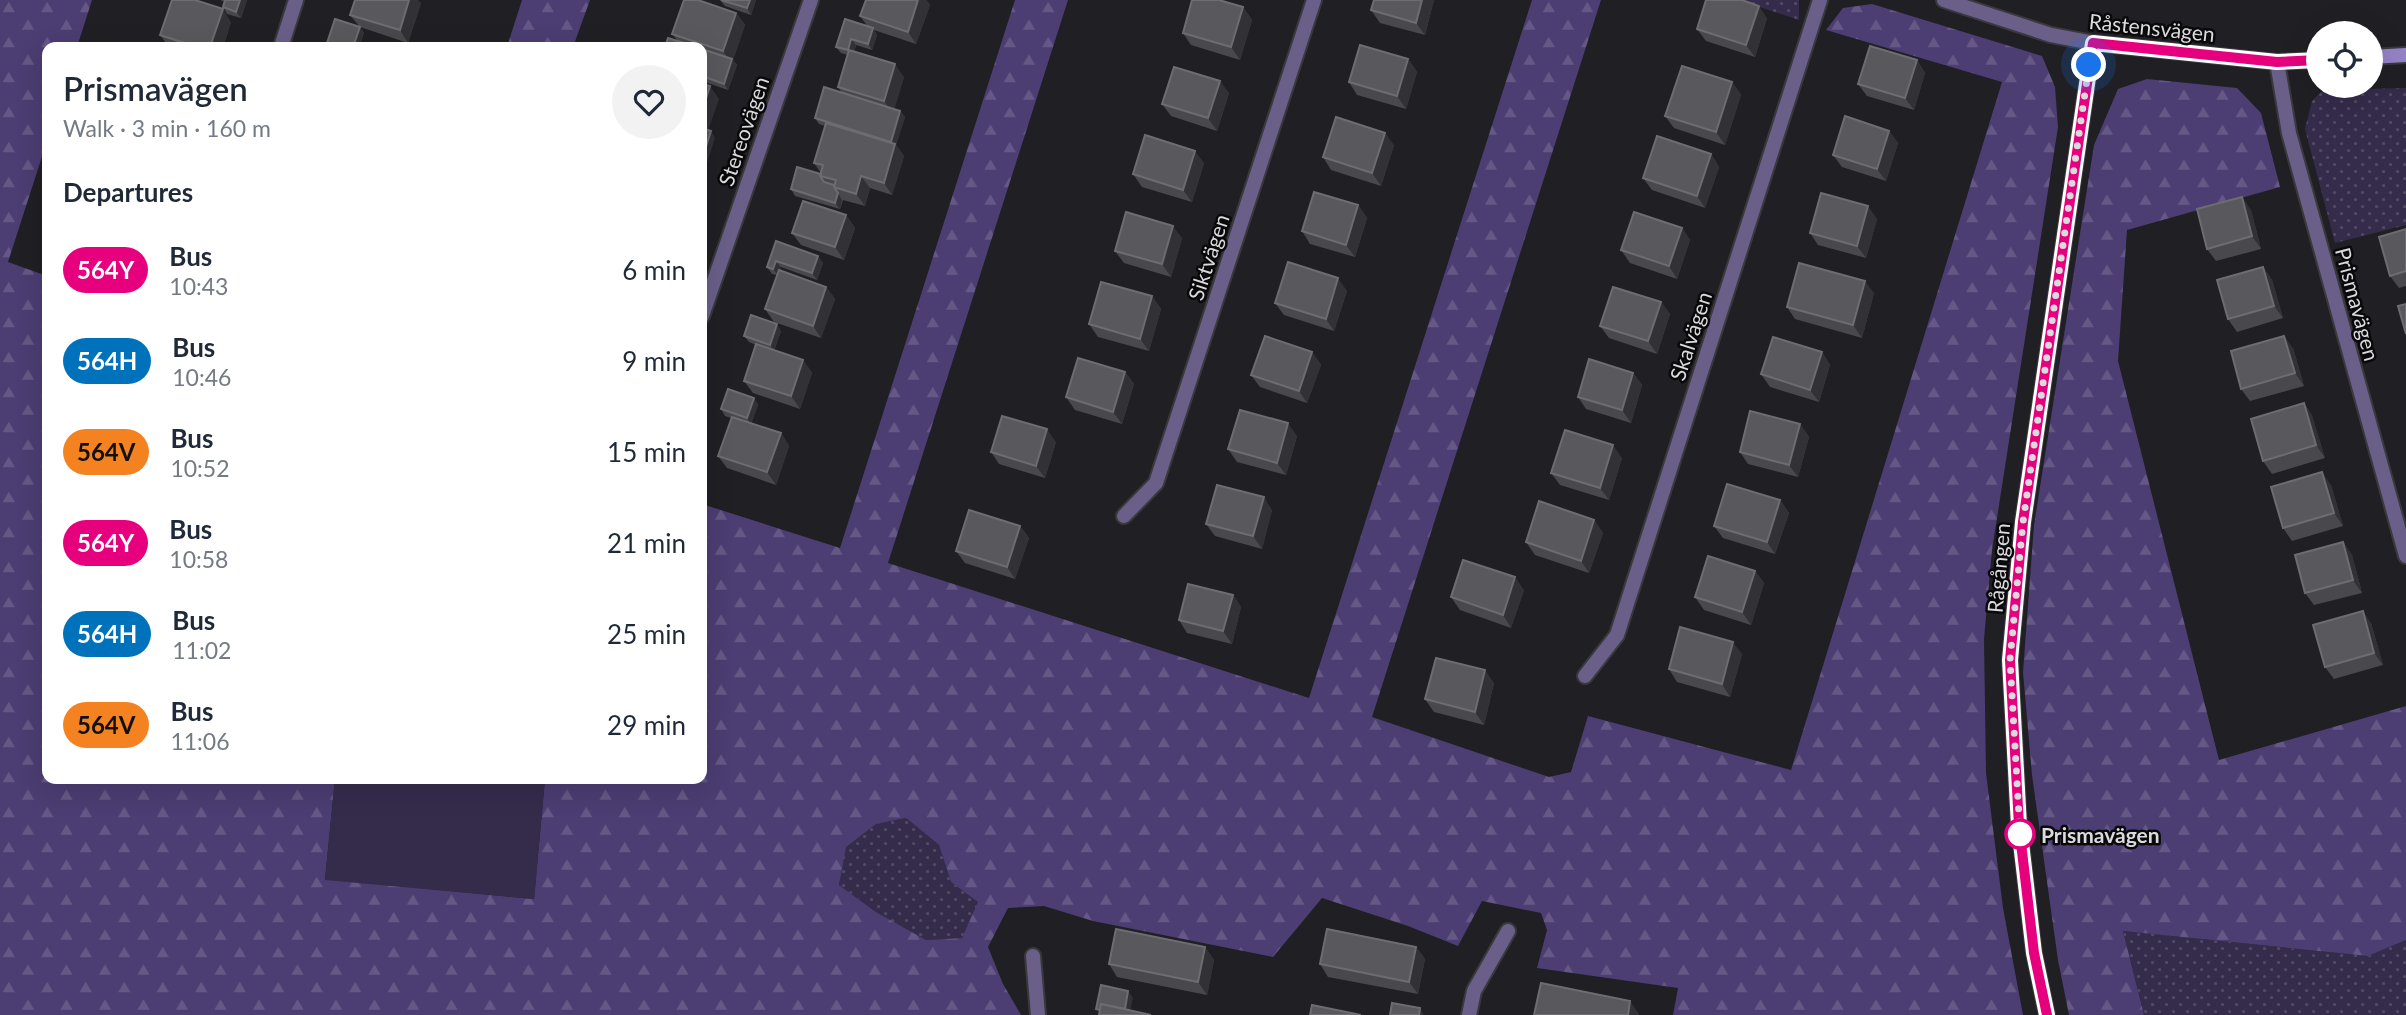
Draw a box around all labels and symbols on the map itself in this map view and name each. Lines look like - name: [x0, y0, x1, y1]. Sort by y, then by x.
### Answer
- street label: Råstensvägen: [2088, 8, 2216, 46]
- your location: [2071, 47, 2106, 82]
- street label: Stereovägen: [713, 73, 773, 189]
- street label: Siktvägen: [1182, 211, 1234, 303]
- street label: Prismavägen: [2331, 245, 2385, 363]
- street label: Skalvägen: [1664, 288, 1716, 384]
- street label: Rågången: [1982, 522, 2014, 614]
- marker: Prismavägen: [2005, 819, 2035, 849]
- place label: Prismavägen: [2041, 822, 2160, 847]

